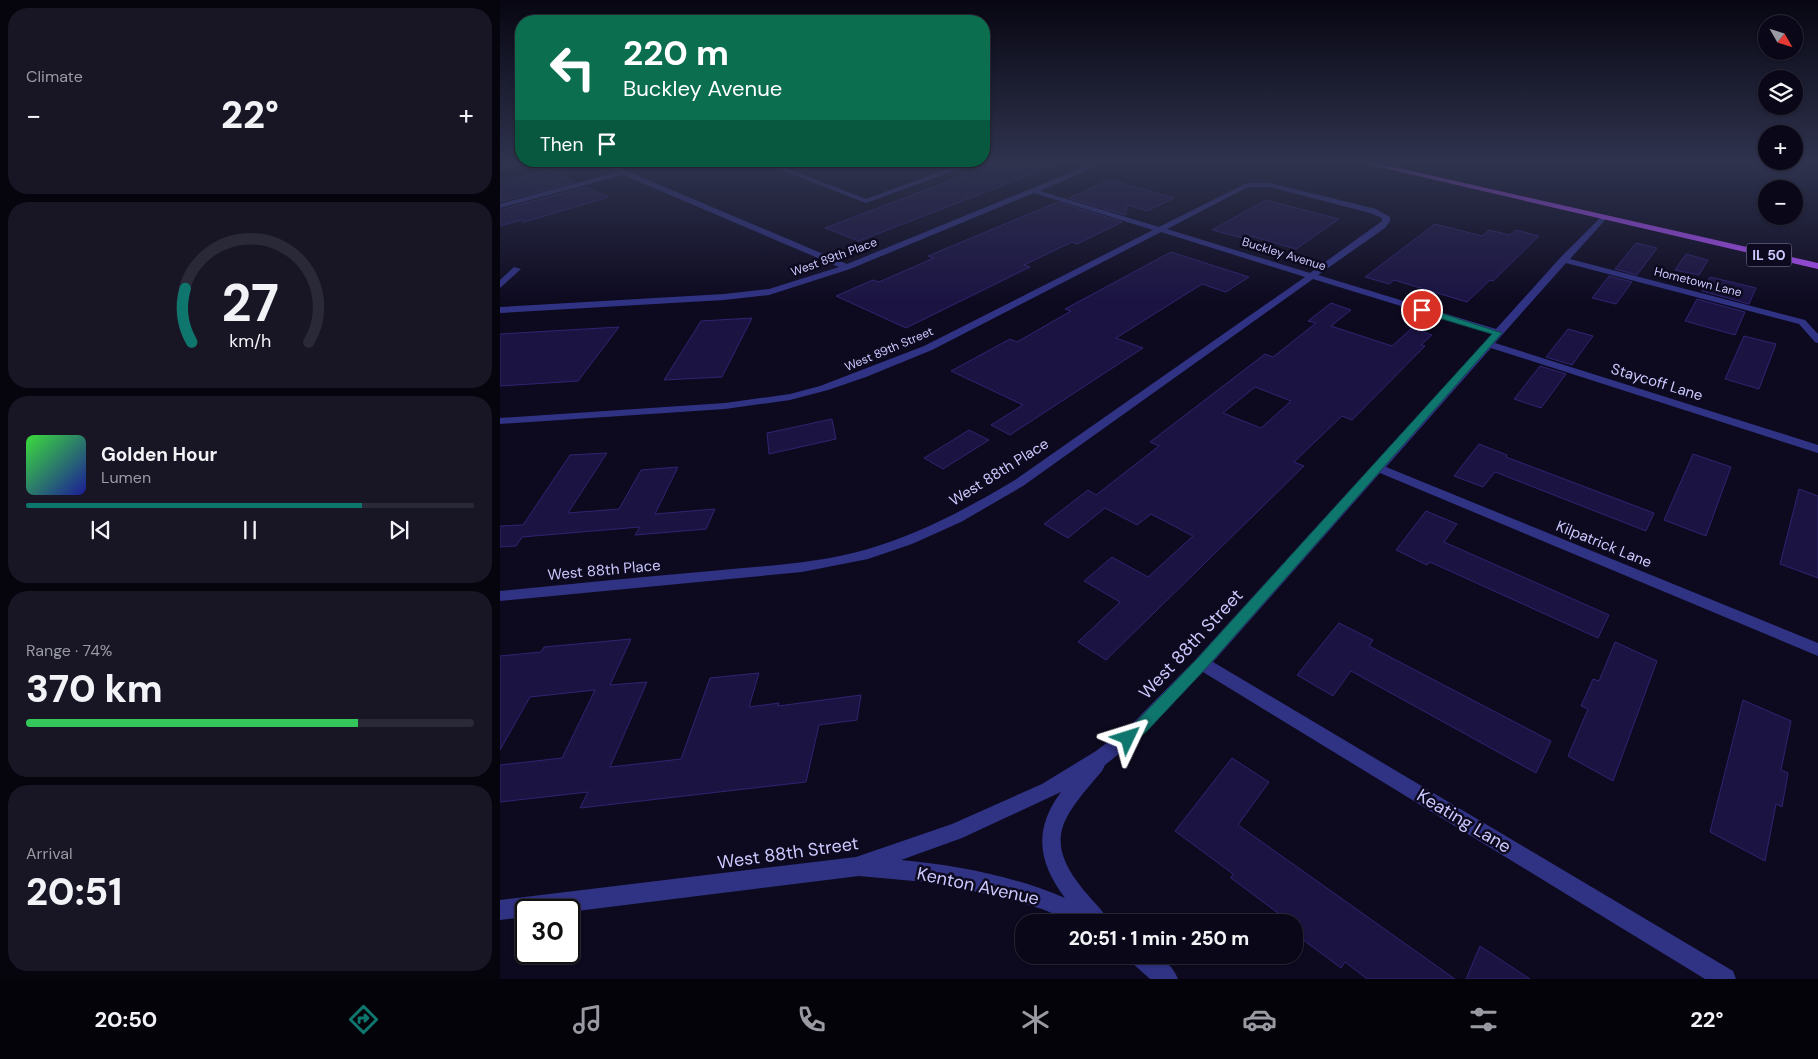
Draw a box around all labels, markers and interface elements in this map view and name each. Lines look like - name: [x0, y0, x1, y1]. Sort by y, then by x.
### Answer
- north arrow: [1758, 15, 1802, 60]
- map controls: [1758, 15, 1803, 225]
- text: 220 m: [623, 30, 729, 76]
- icon: left: [540, 35, 605, 100]
- text: Climate: [26, 66, 83, 87]
- button: layers: [1758, 70, 1803, 115]
- text: Buckley Avenue: [623, 74, 782, 103]
- text: 22°: [221, 90, 279, 140]
- text: −: [26, 97, 41, 134]
- text: +: [459, 97, 474, 134]
- button: +: [1758, 125, 1803, 170]
- icon: arrive: [593, 130, 621, 158]
- text: Then: [540, 132, 583, 157]
- button: −: [1758, 180, 1803, 225]
- street label: West 89th Place: [789, 234, 879, 280]
- street label: Buckley Avenue: [1240, 234, 1328, 274]
- road number: IL 50: [1746, 244, 1792, 266]
- street label: Hometown Lane: [1652, 263, 1744, 301]
- text: 27: [221, 269, 279, 337]
- pin: [1401, 289, 1443, 331]
- icon: arrive: [1408, 296, 1436, 324]
- street label: West 89th Street: [842, 323, 936, 375]
- text: km/h: [229, 329, 271, 353]
- street label: Staycoff Lane: [1609, 359, 1705, 405]
- street label: West 88th Place: [946, 433, 1052, 511]
- text: Golden Hour: [101, 442, 217, 467]
- text: Lumen: [101, 467, 151, 488]
- icon: previous: [87, 516, 115, 544]
- icon: pause: [236, 516, 264, 544]
- icon: next: [385, 516, 413, 544]
- street label: Kilpatrick Lane: [1553, 516, 1655, 572]
- street label: West 88th Place: [547, 555, 661, 585]
- street label: West 88th Street: [1134, 584, 1248, 704]
- text: Range · 74%: [26, 640, 112, 661]
- text: 370 km: [26, 664, 163, 714]
- position arrow: [1101, 711, 1153, 763]
- street label: Keating Lane: [1412, 783, 1516, 859]
- street label: West 88th Street: [716, 831, 860, 875]
- text: Arrival: [26, 843, 73, 864]
- street label: Kenton Avenue: [915, 861, 1041, 911]
- text: 20:51: [26, 867, 122, 917]
- speed limit sign: 30: [515, 899, 580, 964]
- text: 20:51 · 1 min · 250 m: [1069, 926, 1249, 951]
- icon: directions: [346, 1002, 381, 1037]
- icon: music: [570, 1002, 605, 1037]
- icon: phone: [794, 1002, 829, 1037]
- icon: climate: [1018, 1002, 1053, 1037]
- icon: car: [1242, 1002, 1277, 1037]
- icon: filters: [1466, 1002, 1501, 1037]
- text: 20:50: [94, 1005, 157, 1034]
- text: 22°: [1690, 1005, 1724, 1034]

